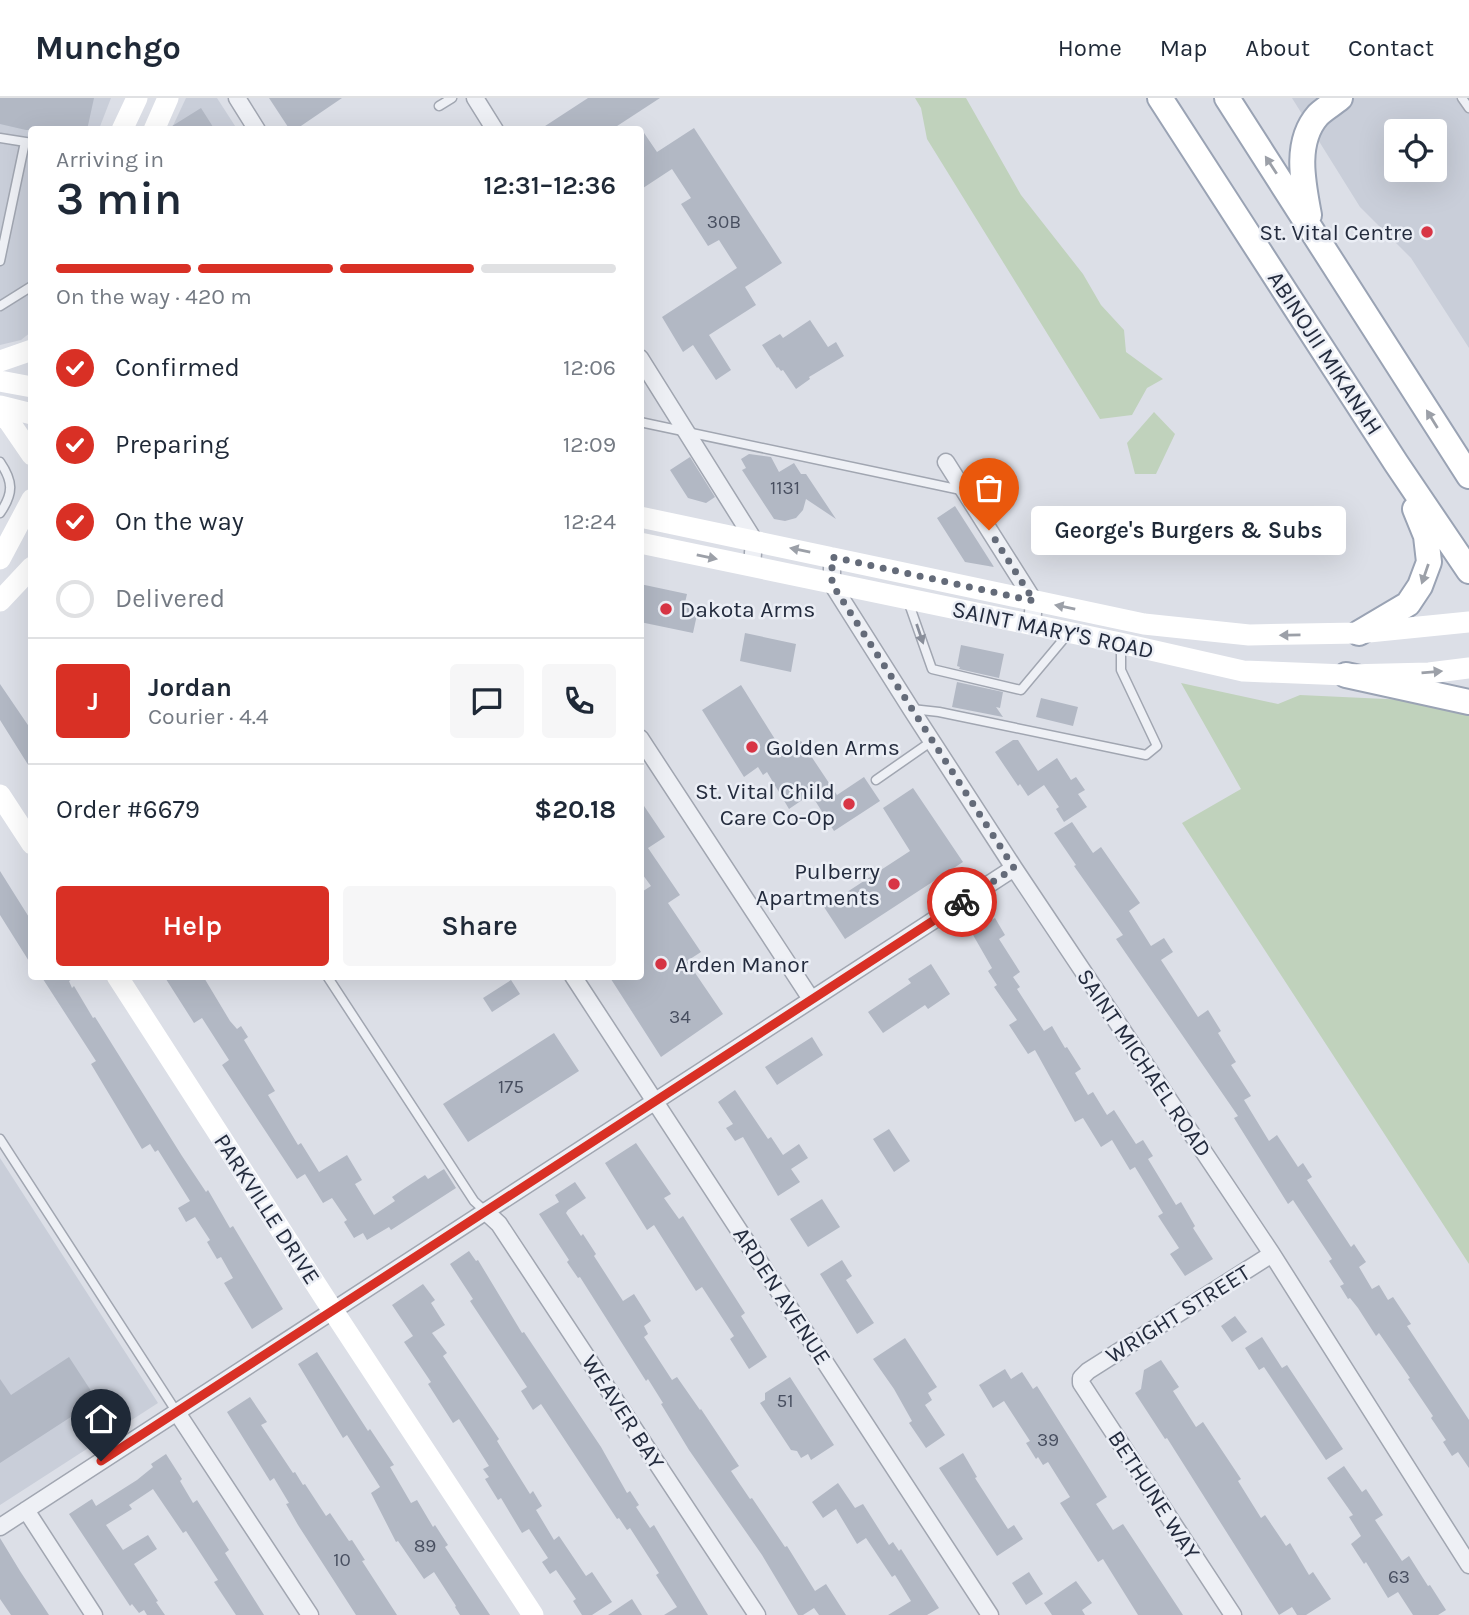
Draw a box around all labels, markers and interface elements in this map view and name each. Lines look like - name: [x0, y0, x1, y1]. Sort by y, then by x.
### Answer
- text: Munchgo: [35, 29, 181, 67]
- text: Home: [1058, 34, 1122, 62]
- text: Map: [1160, 34, 1207, 62]
- text: About: [1245, 34, 1310, 62]
- text: Contact: [1348, 34, 1434, 62]
- map controls: [1384, 119, 1447, 182]
- button: locate: [1384, 119, 1447, 182]
- text: Arriving in: [56, 146, 164, 173]
- one-way arrow: [1264, 155, 1277, 174]
- text: 12:31–12:36: [483, 170, 616, 201]
- text: 3 min: [56, 172, 182, 226]
- house number: 30B: [707, 211, 741, 233]
- place label: St. Vital Centre: [1259, 219, 1413, 246]
- marker: St. Vital Centre: [1419, 224, 1435, 240]
- street label: ABINOJII MIKANAH: [1262, 266, 1388, 440]
- text: On the way · 420 m: [56, 283, 252, 310]
- icon: check: [56, 349, 94, 387]
- text: Confirmed: [115, 352, 240, 383]
- text: 12:06: [563, 354, 616, 381]
- one-way arrow: [1426, 409, 1439, 428]
- icon: check: [56, 426, 94, 464]
- text: Preparing: [115, 429, 229, 460]
- text: 12:09: [563, 431, 616, 458]
- pin: [959, 458, 1019, 530]
- icon: bag: [970, 469, 1008, 507]
- house number: 1131: [770, 477, 800, 499]
- icon: check: [56, 503, 94, 541]
- text: On the way: [115, 506, 244, 537]
- callout: George's Burgers & Subs: [1031, 506, 1346, 555]
- text: 12:24: [564, 508, 616, 535]
- text: George's Burgers & Subs: [1054, 517, 1323, 544]
- one-way arrow: [789, 545, 811, 556]
- one-way arrow: [696, 552, 718, 563]
- one-way arrow: [1419, 563, 1430, 584]
- text: Delivered: [115, 583, 225, 614]
- street label: SAINT MARY'S ROAD: [950, 595, 1156, 665]
- place label: Dakota Arms: [680, 596, 815, 623]
- marker: Dakota Arms: [658, 601, 674, 617]
- one-way arrow: [1054, 602, 1076, 613]
- one-way arrow: [915, 624, 926, 645]
- one-way arrow: [1279, 629, 1301, 640]
- button: chat: [450, 664, 524, 738]
- button: phone: [542, 664, 616, 738]
- one-way arrow: [1421, 666, 1443, 677]
- text: Jordan: [148, 672, 232, 703]
- text: J: [87, 686, 99, 717]
- text: Courier · 4.4: [148, 703, 269, 730]
- place label: Golden Arms: [766, 734, 900, 761]
- marker: Golden Arms: [744, 739, 760, 755]
- place label: St. Vital Child Care Co-Op: [695, 778, 835, 831]
- text: Order #6679: [56, 794, 200, 825]
- text: $20.18: [534, 794, 616, 825]
- marker: St. Vital Child Care Co-Op: [841, 796, 857, 812]
- place label: Pulberry Apartments: [756, 858, 880, 911]
- courier: [927, 867, 997, 937]
- marker: Pulberry Apartments: [886, 876, 902, 892]
- icon: bike: [943, 883, 981, 921]
- button: Help: [56, 886, 329, 966]
- button: Share: [343, 886, 616, 966]
- place label: Arden Manor: [675, 951, 809, 978]
- marker: Arden Manor: [653, 956, 669, 972]
- street label: SAINT MICHAEL ROAD: [1071, 964, 1217, 1162]
- house number: 34: [669, 1006, 691, 1028]
- house number: 175: [498, 1076, 524, 1098]
- street label: PARKVILLE DRIVE: [208, 1129, 326, 1289]
- street label: ARDEN AVENUE: [727, 1222, 837, 1370]
- street label: WRIGHT STREET: [1101, 1259, 1256, 1369]
- street label: WEAVER BAY: [576, 1350, 670, 1475]
- pin: [71, 1389, 131, 1461]
- house number: 51: [776, 1390, 794, 1412]
- icon: home: [82, 1400, 120, 1438]
- street label: BETHUNE WAY: [1102, 1425, 1206, 1565]
- house number: 39: [1037, 1429, 1059, 1451]
- house number: 89: [414, 1535, 436, 1557]
- house number: 10: [333, 1549, 351, 1571]
- house number: 63: [1388, 1566, 1410, 1588]

